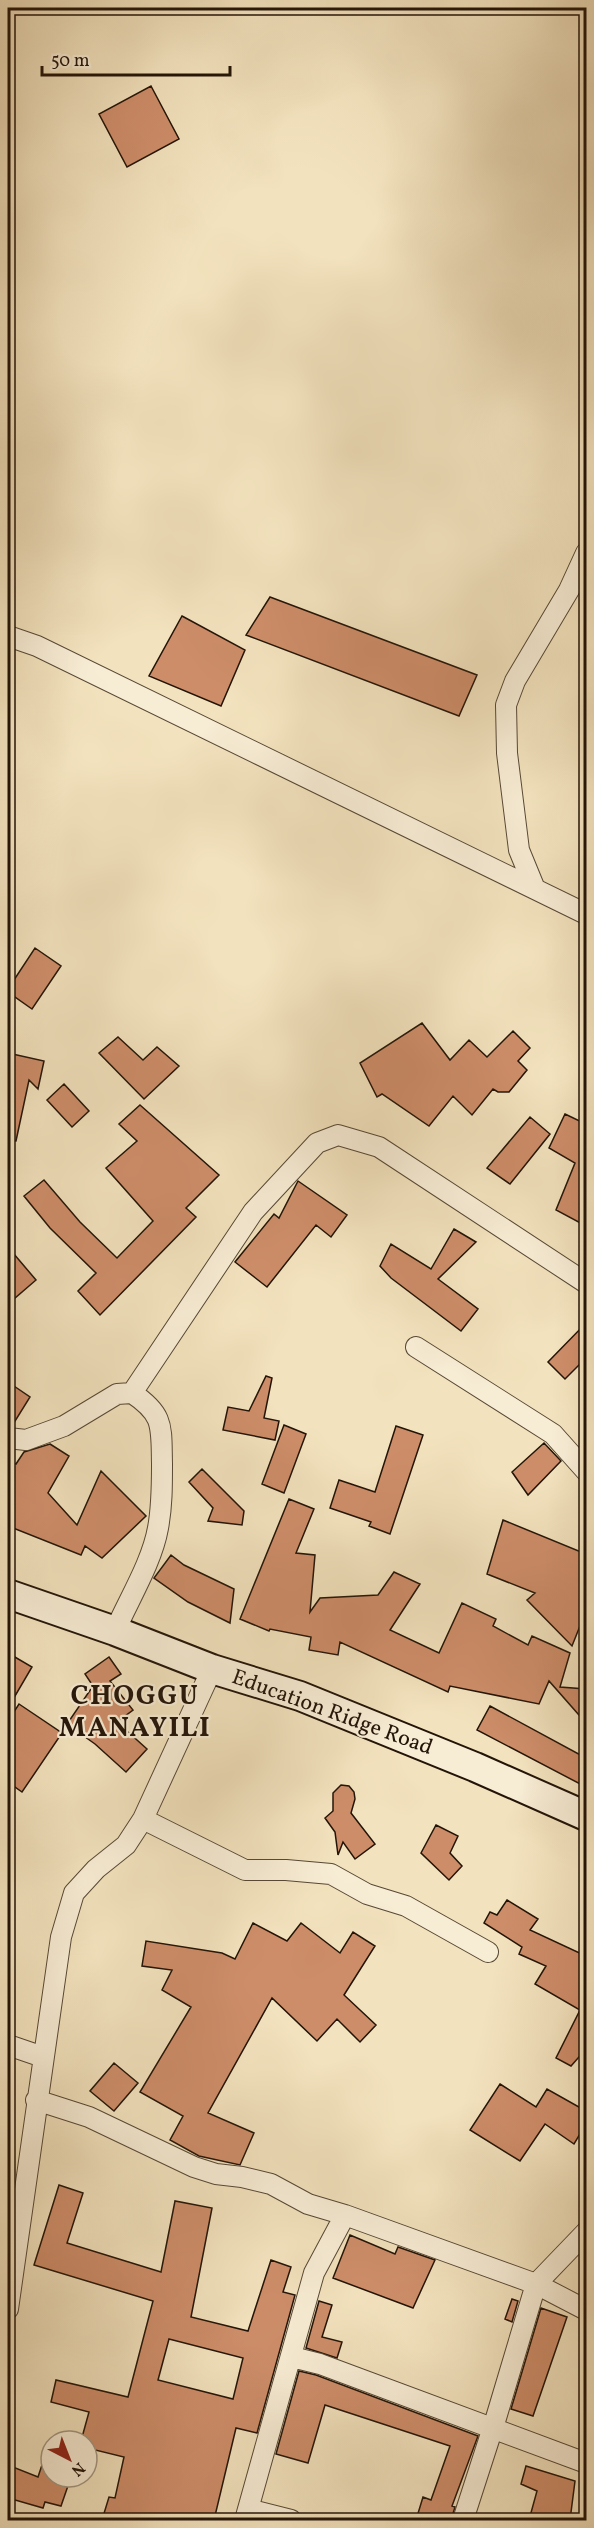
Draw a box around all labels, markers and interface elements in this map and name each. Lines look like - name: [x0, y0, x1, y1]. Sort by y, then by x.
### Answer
- scale bar: [42, 39, 230, 77]
- text: 50 m: [51, 49, 90, 74]
- street label: Education Ridge Road: [227, 1662, 437, 1764]
- district label: CHOGGU MANAYILI: [59, 1677, 211, 1748]
- north arrow: [39, 2429, 99, 2489]
- text: N: [66, 2457, 89, 2481]

